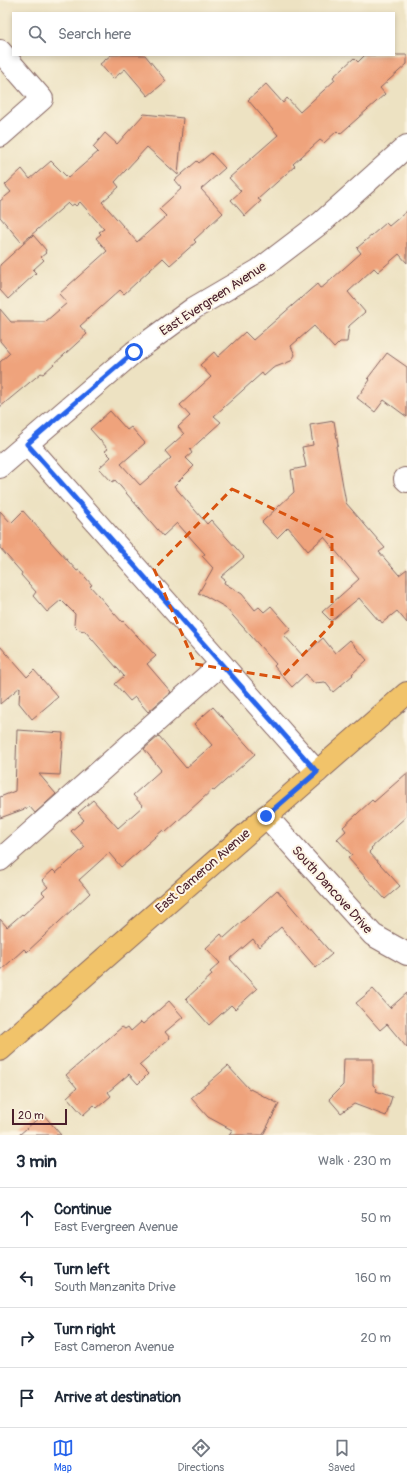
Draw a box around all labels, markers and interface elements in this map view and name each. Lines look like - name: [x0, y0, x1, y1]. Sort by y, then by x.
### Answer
- search box: [12, 12, 395, 56]
- icon: search: [26, 23, 48, 45]
- text: Search here: [58, 25, 131, 44]
- street label: East Evergreen Avenue: [157, 258, 270, 339]
- route start: [125, 343, 143, 361]
- route end: [257, 807, 275, 825]
- street label: East Cameron Avenue: [152, 825, 254, 916]
- street label: South Dancove Drive: [288, 843, 376, 938]
- scale bar: [12, 1107, 67, 1126]
- text: 20 m: [18, 1109, 44, 1122]
- text: 3 min: [16, 1151, 57, 1172]
- text: Walk · 230 m: [318, 1153, 391, 1169]
- text: Continue: [54, 1200, 112, 1219]
- icon: ahead: [16, 1207, 38, 1229]
- text: 50 m: [361, 1210, 391, 1226]
- text: East Evergreen Avenue: [54, 1219, 178, 1235]
- text: Turn left: [54, 1260, 110, 1279]
- icon: left: [16, 1267, 38, 1289]
- text: 160 m: [355, 1270, 391, 1286]
- text: South Manzanita Drive: [54, 1279, 176, 1295]
- text: Turn right: [54, 1320, 115, 1339]
- icon: right: [16, 1327, 38, 1349]
- text: 20 m: [360, 1330, 391, 1346]
- text: East Cameron Avenue: [54, 1339, 174, 1355]
- icon: arrive: [16, 1387, 38, 1409]
- text: Arrive at destination: [54, 1388, 181, 1407]
- tab: Map: [52, 1437, 74, 1474]
- tab: Directions: [178, 1437, 224, 1474]
- tab: Saved: [328, 1437, 355, 1474]

